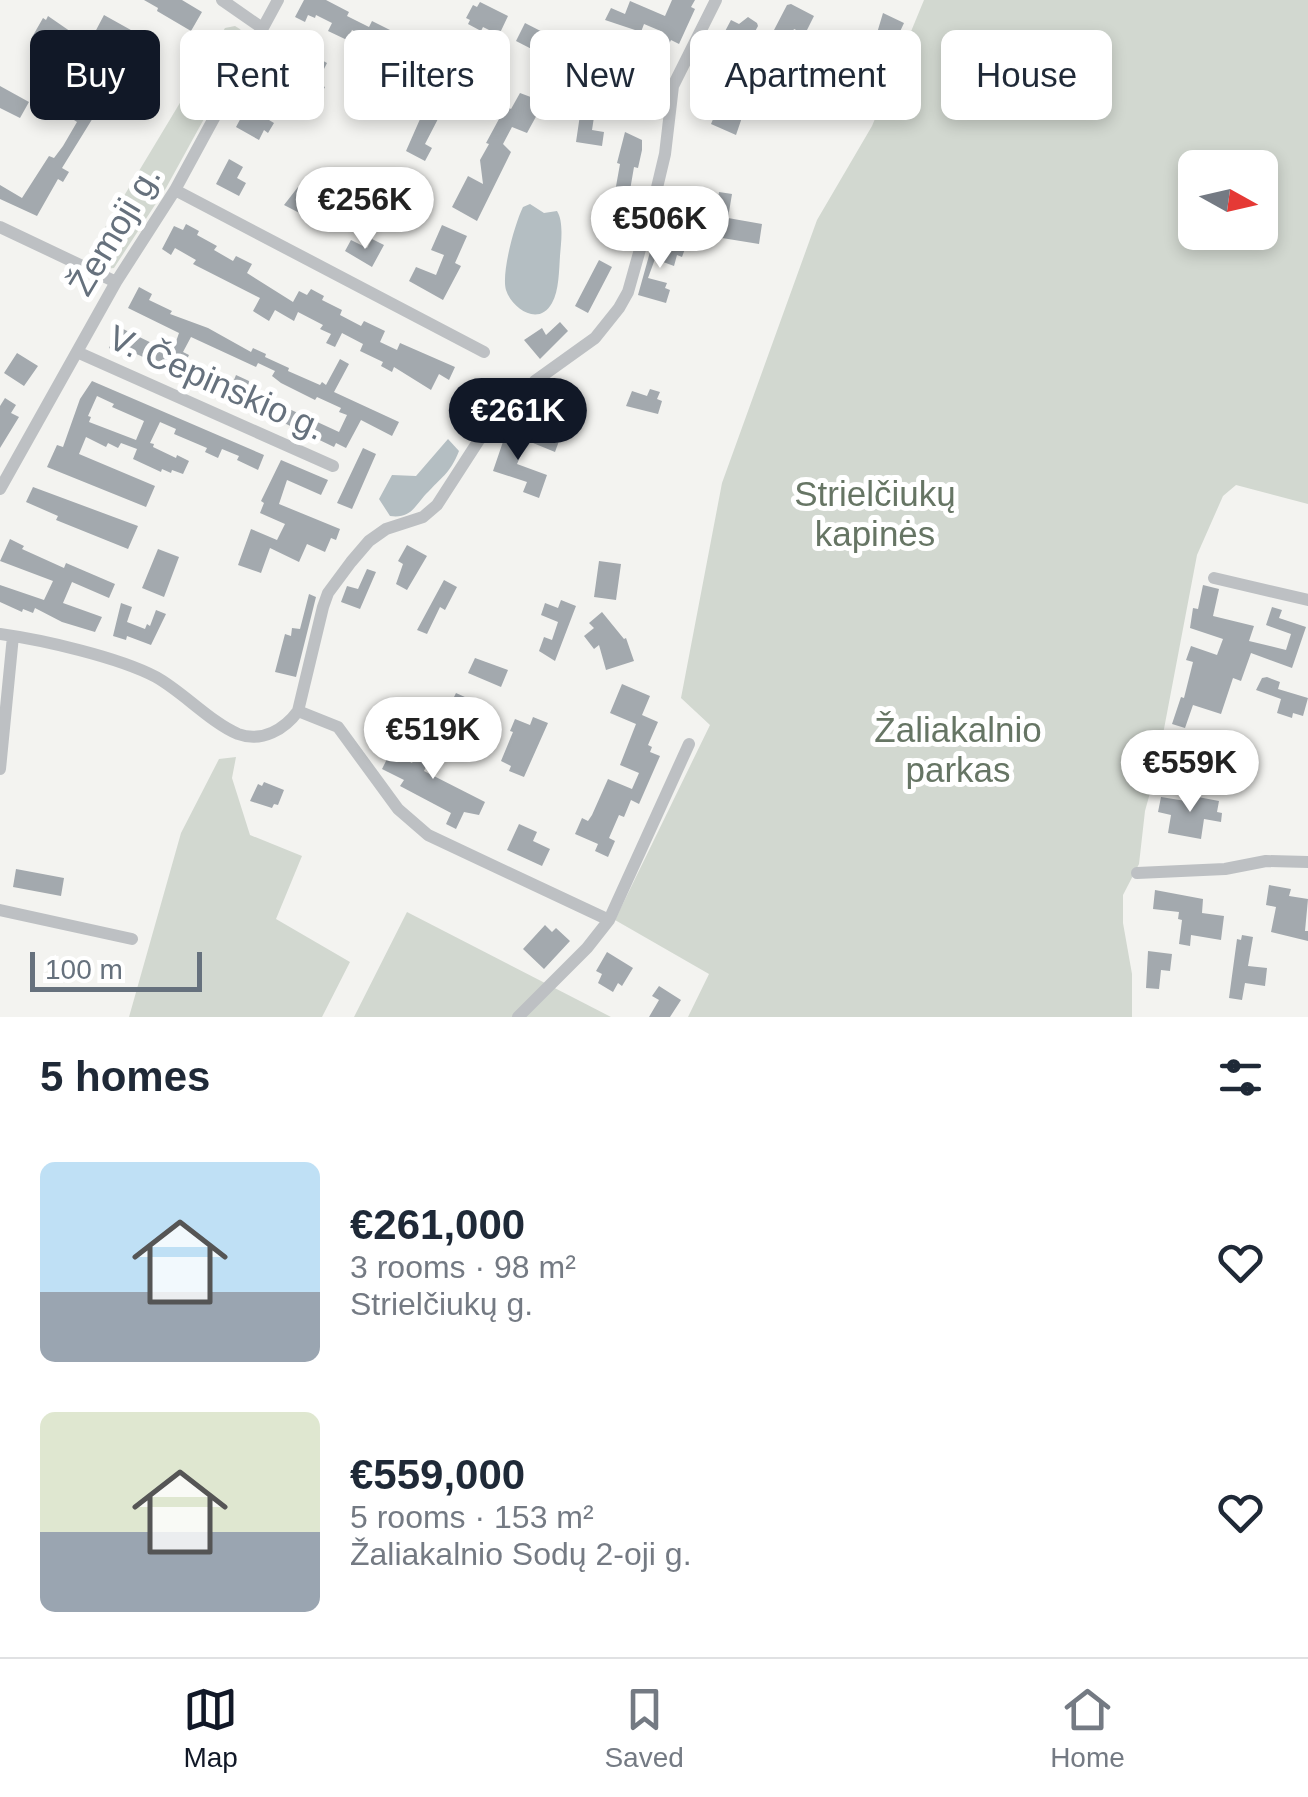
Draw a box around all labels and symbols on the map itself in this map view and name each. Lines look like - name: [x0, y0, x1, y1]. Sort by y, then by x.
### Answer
- north arrow: [1178, 150, 1278, 250]
- street label: Žemoji g.: [60, 158, 168, 302]
- pin: €256K: [295, 167, 435, 252]
- pin: €506K: [590, 186, 730, 271]
- street label: V. Čepinskio g.: [103, 317, 331, 447]
- pin: €261K: [448, 378, 588, 463]
- park label: Strielčiukų kapinės: [794, 474, 956, 553]
- pin: €519K: [363, 697, 503, 782]
- park label: Žaliakalnio parkas: [874, 710, 1042, 789]
- pin: €559K: [1120, 730, 1260, 815]
- scale bar: [30, 947, 202, 991]

